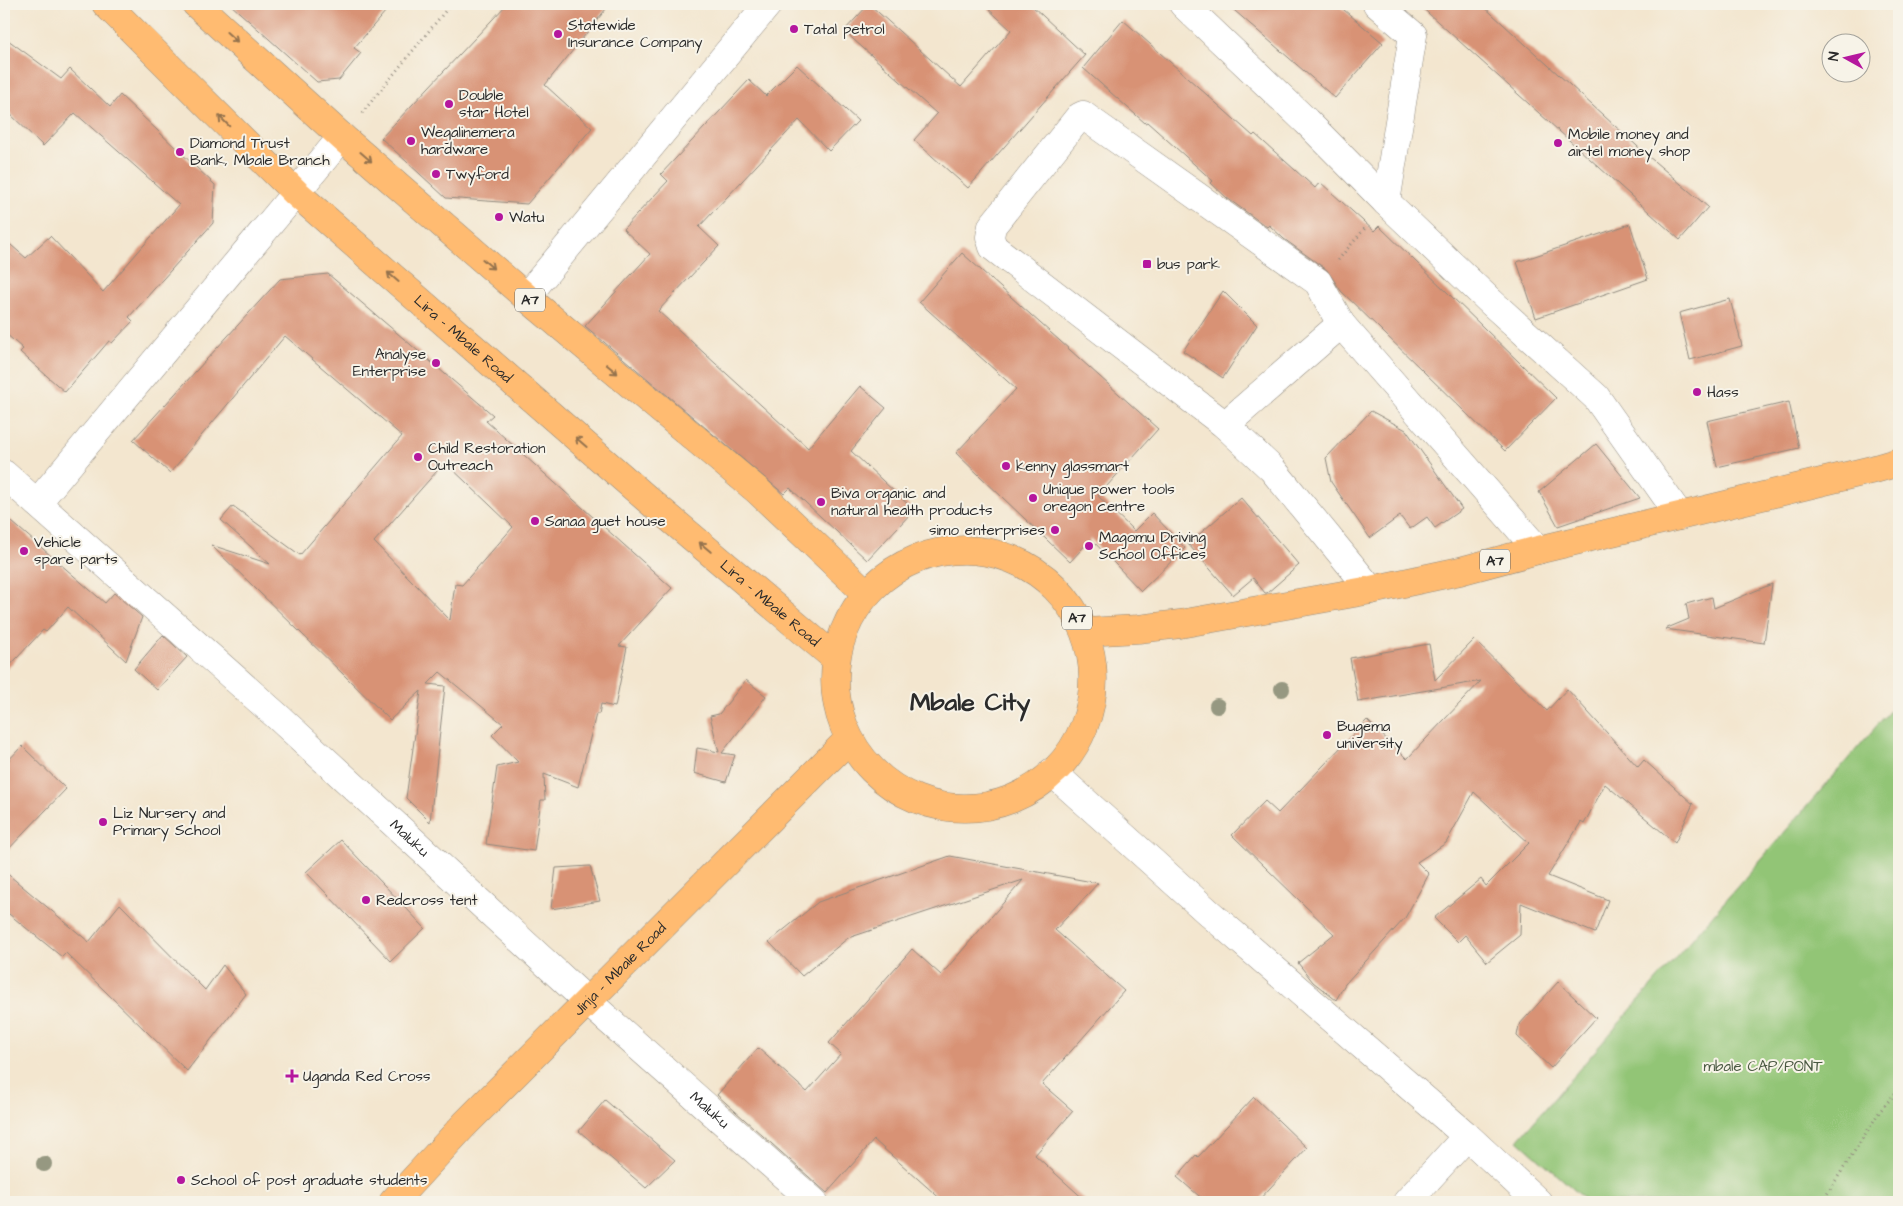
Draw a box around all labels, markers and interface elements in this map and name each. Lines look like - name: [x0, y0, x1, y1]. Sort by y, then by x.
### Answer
- place label: Statewide Insurance Company: [568, 15, 702, 54]
- place label: Tatal petrol: [804, 19, 885, 40]
- marker: Tatal petrol: [788, 23, 800, 35]
- marker: Statewide Insurance Company: [552, 28, 564, 40]
- one-way arrow: [225, 31, 238, 42]
- north arrow: [1820, 32, 1870, 82]
- text: N: [1824, 50, 1845, 62]
- place label: Double star Hotel: [459, 85, 529, 123]
- marker: Double star Hotel: [443, 98, 455, 110]
- one-way arrow: [218, 115, 230, 128]
- place label: Wegalinemera hardware: [421, 122, 515, 160]
- place label: Mobile money and airtel money shop: [1568, 124, 1690, 163]
- place label: Diamond Trust Bank, Mbale Branch: [190, 133, 330, 171]
- marker: Wegalinemera hardware: [405, 135, 417, 147]
- marker: Mobile money and airtel money shop: [1552, 137, 1564, 149]
- marker: Diamond Trust Bank, Mbale Branch: [174, 146, 186, 158]
- one-way arrow: [359, 151, 372, 163]
- place label: Twyford: [446, 164, 509, 186]
- marker: Twyford: [430, 168, 442, 180]
- place label: Watu: [509, 207, 545, 228]
- marker: Watu: [493, 211, 505, 223]
- place label: bus park: [1157, 254, 1220, 275]
- one-way arrow: [482, 258, 495, 269]
- marker: bus park: [1141, 258, 1153, 270]
- one-way arrow: [386, 272, 399, 283]
- road number: A7: [515, 288, 545, 312]
- street label: Lira - Mbale Road: [409, 290, 518, 388]
- place label: Analyse Enterprise: [353, 344, 426, 382]
- marker: Analyse Enterprise: [430, 357, 442, 369]
- one-way arrow: [605, 363, 618, 374]
- place label: Hass: [1707, 382, 1739, 403]
- marker: Hass: [1691, 386, 1703, 398]
- one-way arrow: [575, 436, 588, 447]
- place label: Child Restoration Outreach: [428, 438, 546, 476]
- marker: Child Restoration Outreach: [412, 451, 424, 463]
- place label: kenny glassmart: [1016, 456, 1129, 478]
- marker: kenny glassmart: [1000, 460, 1012, 472]
- place label: Unique power tools oregon centre: [1043, 479, 1175, 518]
- place label: Biva organic and natural health products: [831, 483, 993, 521]
- marker: Unique power tools oregon centre: [1027, 492, 1039, 504]
- marker: Biva organic and natural health products: [815, 496, 827, 508]
- place label: Sanaa guet house: [545, 511, 666, 533]
- marker: Sanaa guet house: [529, 515, 541, 527]
- place label: simo enterprises: [929, 520, 1045, 541]
- marker: simo enterprises: [1049, 524, 1061, 536]
- place label: Magomu Driving School Offices: [1099, 527, 1207, 565]
- place label: Vehicle spare parts: [34, 532, 118, 570]
- marker: Magomu Driving School Offices: [1083, 540, 1095, 552]
- one-way arrow: [698, 542, 711, 553]
- marker: Vehicle spare parts: [18, 545, 30, 557]
- road number: A7: [1480, 550, 1510, 572]
- street label: Lira - Mbale Road: [716, 555, 825, 652]
- road number: A7: [1062, 606, 1092, 630]
- district label: Mbale City: [910, 685, 1030, 722]
- place label: Bugema university: [1337, 716, 1403, 755]
- marker: Bugema university: [1321, 729, 1333, 741]
- place label: Liz Nursery and Primary School: [113, 803, 226, 842]
- street label: Maluku: [385, 814, 434, 862]
- marker: Liz Nursery and Primary School: [97, 816, 109, 828]
- place label: Redcross tent: [376, 890, 478, 911]
- marker: Redcross tent: [360, 894, 372, 906]
- street label: Jinja - Mbale Road: [568, 917, 671, 1020]
- park label: mbale CAP/PONT: [1703, 1056, 1823, 1077]
- place label: Uganda Red Cross: [303, 1066, 431, 1088]
- marker: Uganda Red Cross: [285, 1069, 299, 1083]
- street label: Maluku: [685, 1086, 735, 1133]
- place label: School of post graduate students: [191, 1170, 428, 1192]
- marker: School of post graduate students: [175, 1174, 187, 1186]

